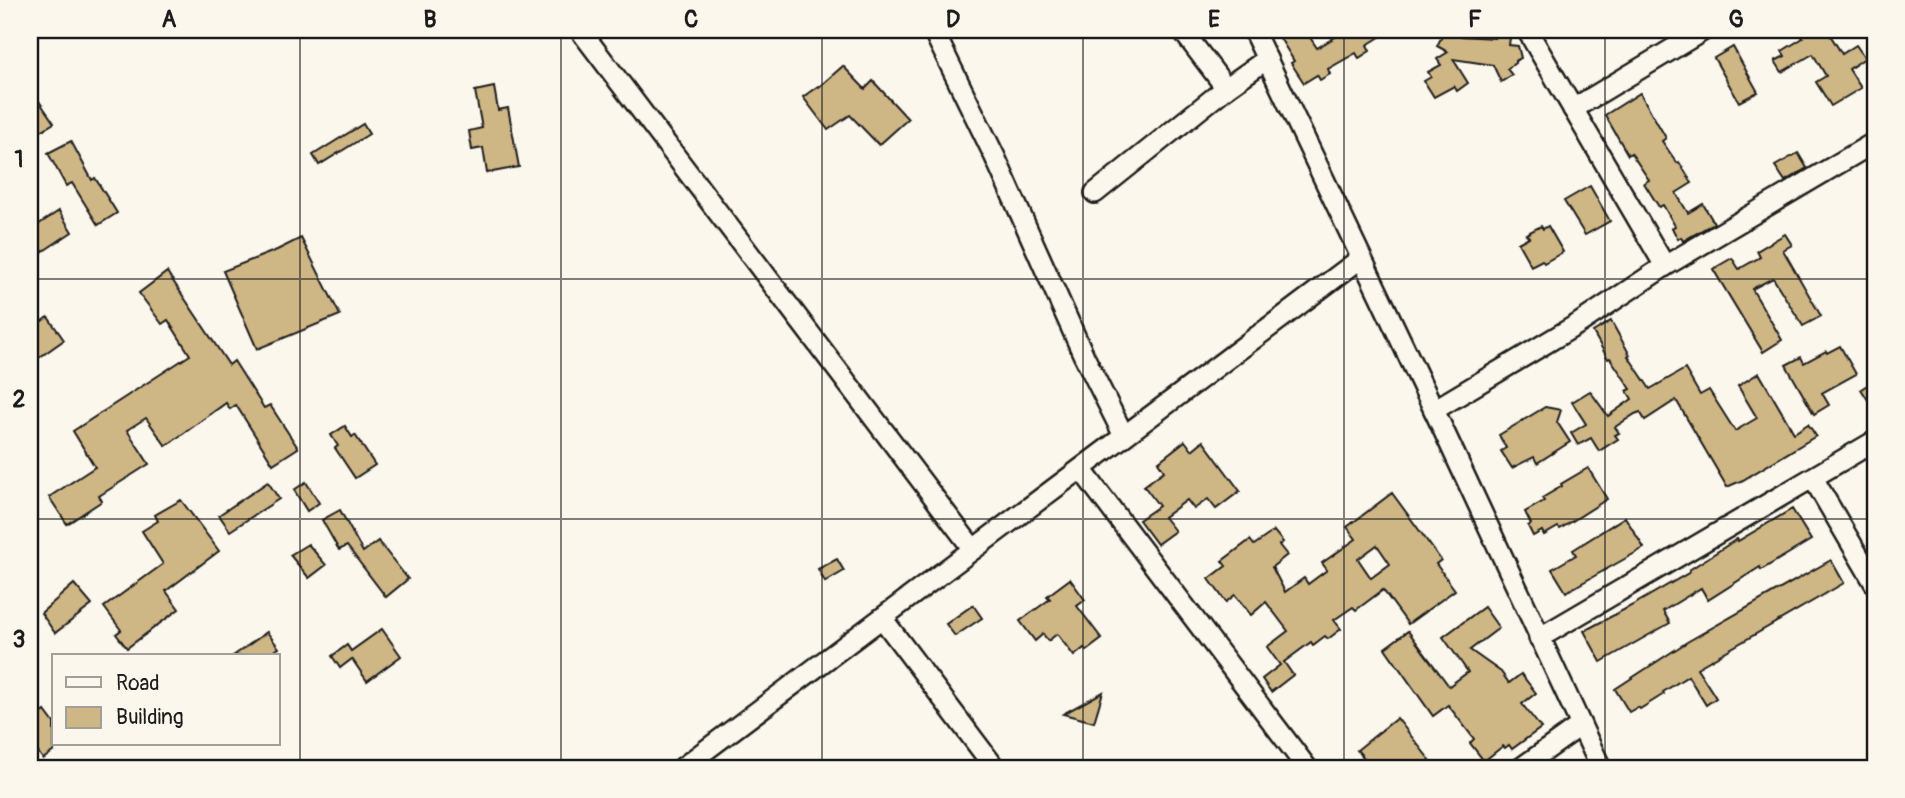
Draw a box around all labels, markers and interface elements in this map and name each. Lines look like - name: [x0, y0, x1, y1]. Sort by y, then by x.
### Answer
- text: A: [162, 5, 177, 34]
- text: B: [423, 5, 437, 34]
- text: C: [684, 5, 698, 34]
- text: D: [946, 5, 960, 34]
- text: E: [1208, 5, 1220, 34]
- text: F: [1468, 5, 1482, 34]
- text: G: [1728, 5, 1744, 34]
- text: 1: [15, 145, 24, 174]
- text: 2: [13, 385, 26, 414]
- text: 3: [13, 625, 25, 654]
- legend: [52, 654, 280, 746]
- text: Road: [116, 670, 160, 697]
- text: Building: [116, 704, 183, 731]

